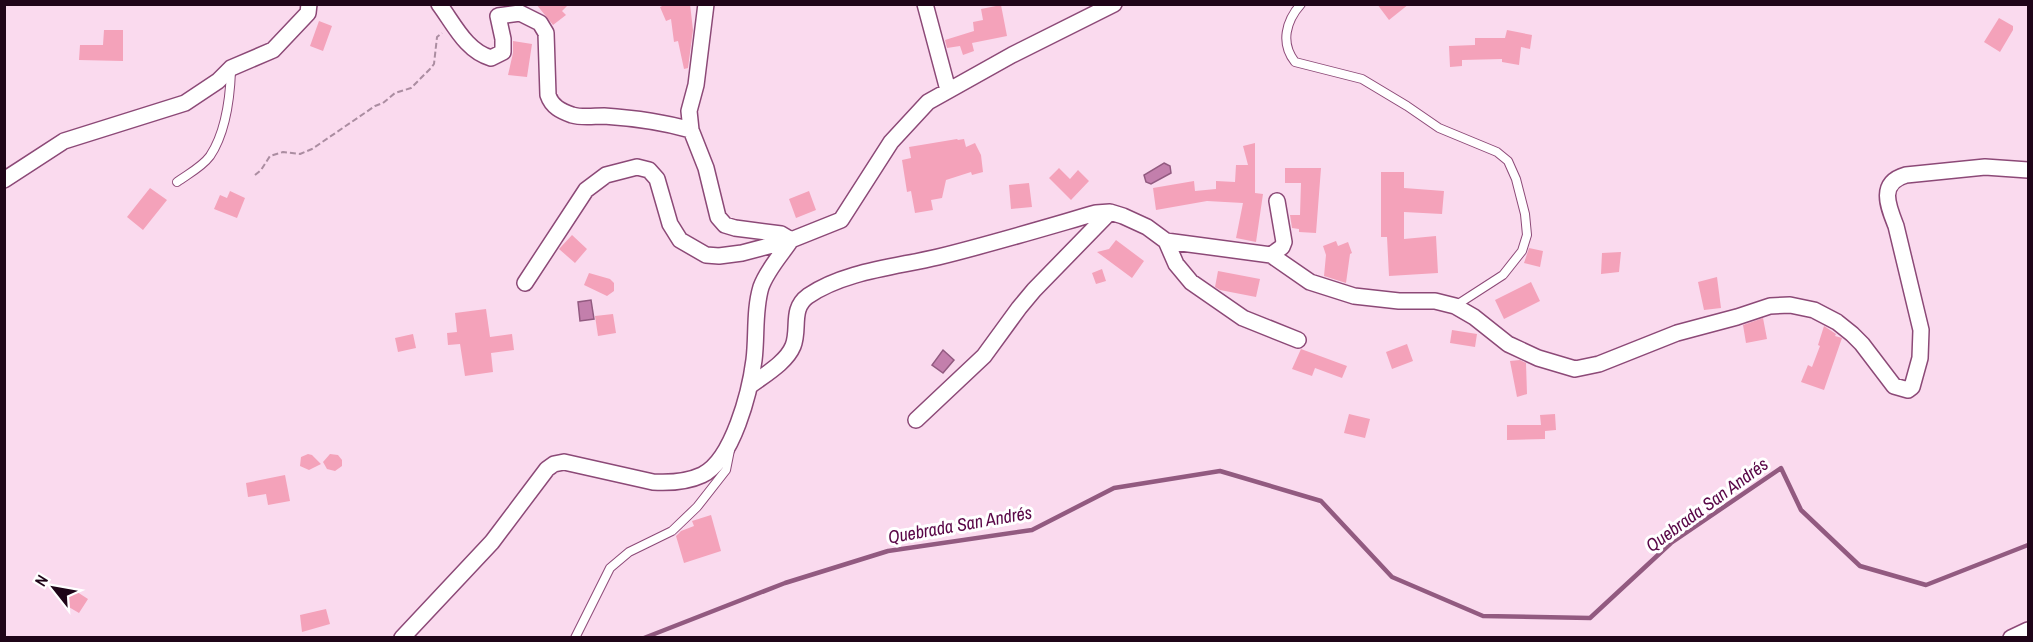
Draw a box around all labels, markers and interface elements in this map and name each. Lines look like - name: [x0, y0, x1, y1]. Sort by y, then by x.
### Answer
- water label: Quebrada San Andrés: [1640, 452, 1773, 558]
- water label: Quebrada San Andrés: [886, 500, 1034, 549]
- north arrow: [24, 558, 84, 618]
- text: N: [29, 571, 53, 590]

